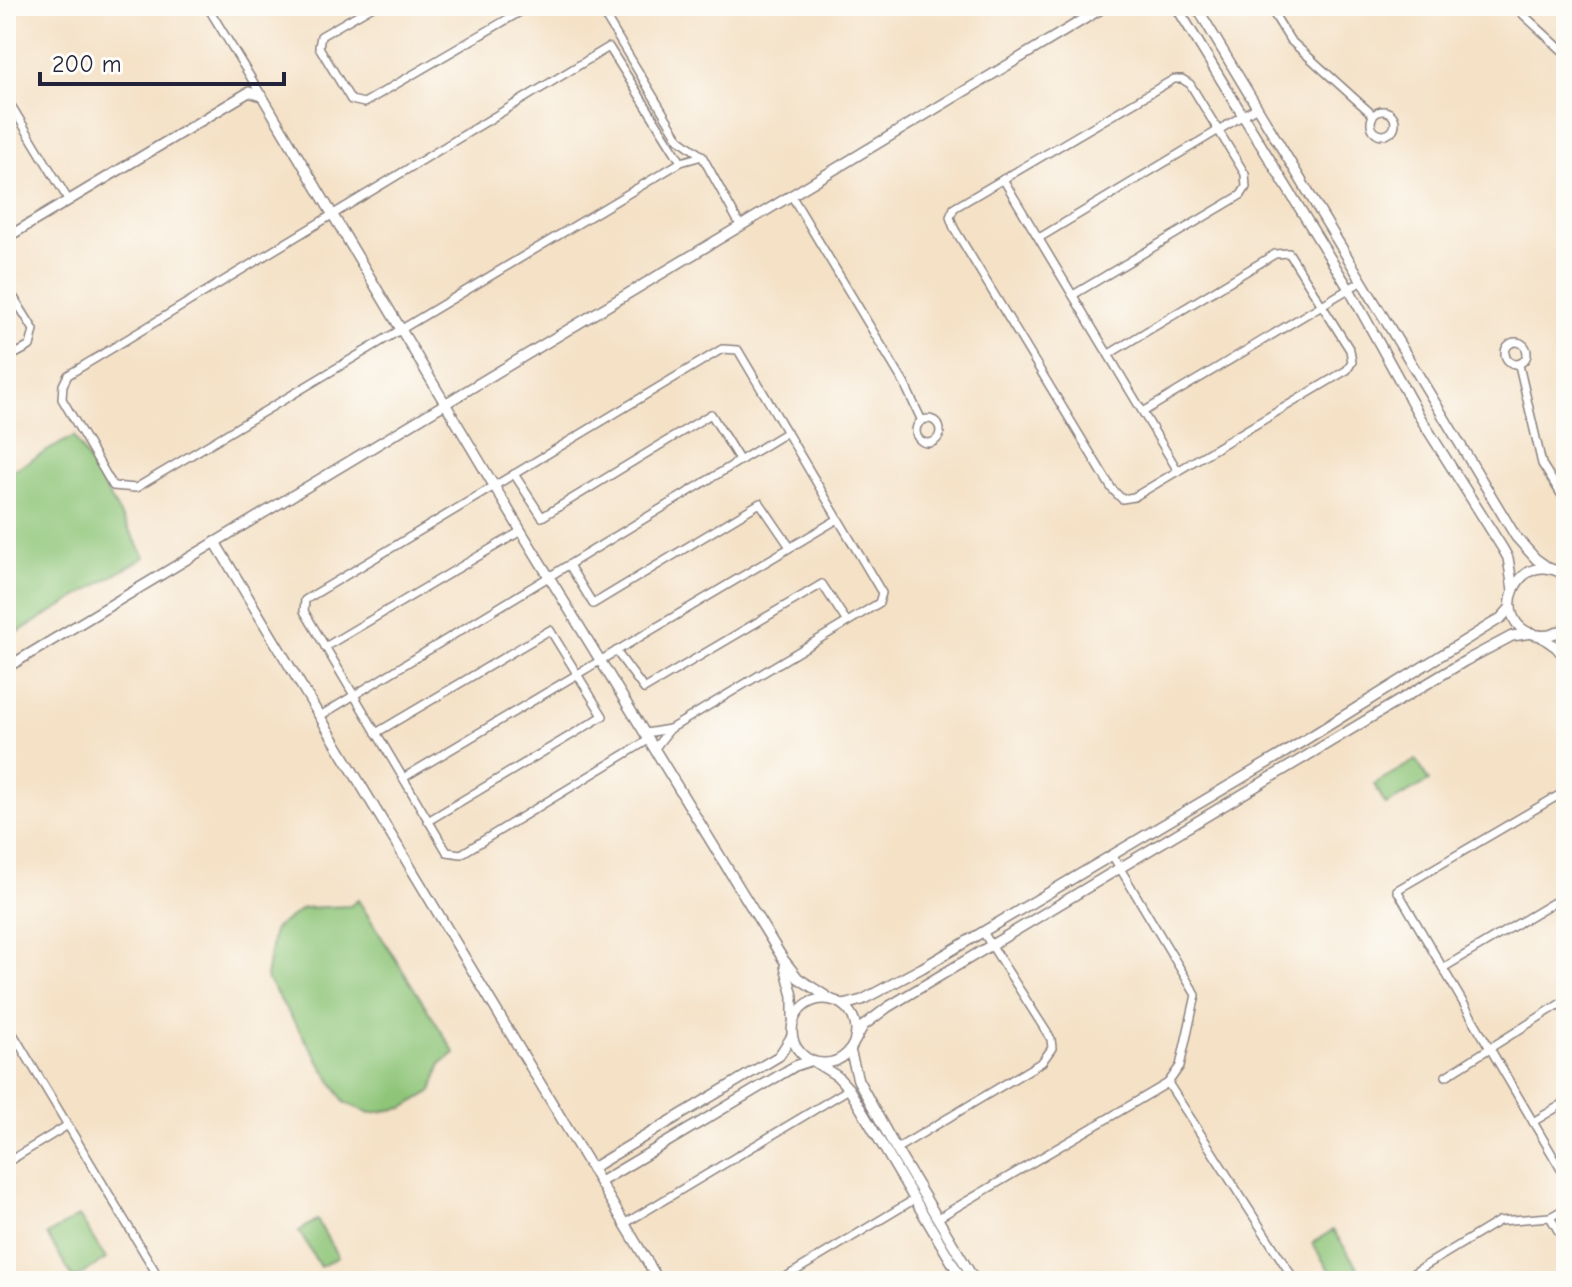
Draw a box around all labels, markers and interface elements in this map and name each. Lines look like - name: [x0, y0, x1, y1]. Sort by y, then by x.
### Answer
- scale bar: [40, 36, 284, 86]
- text: 200 m: [52, 50, 122, 78]

